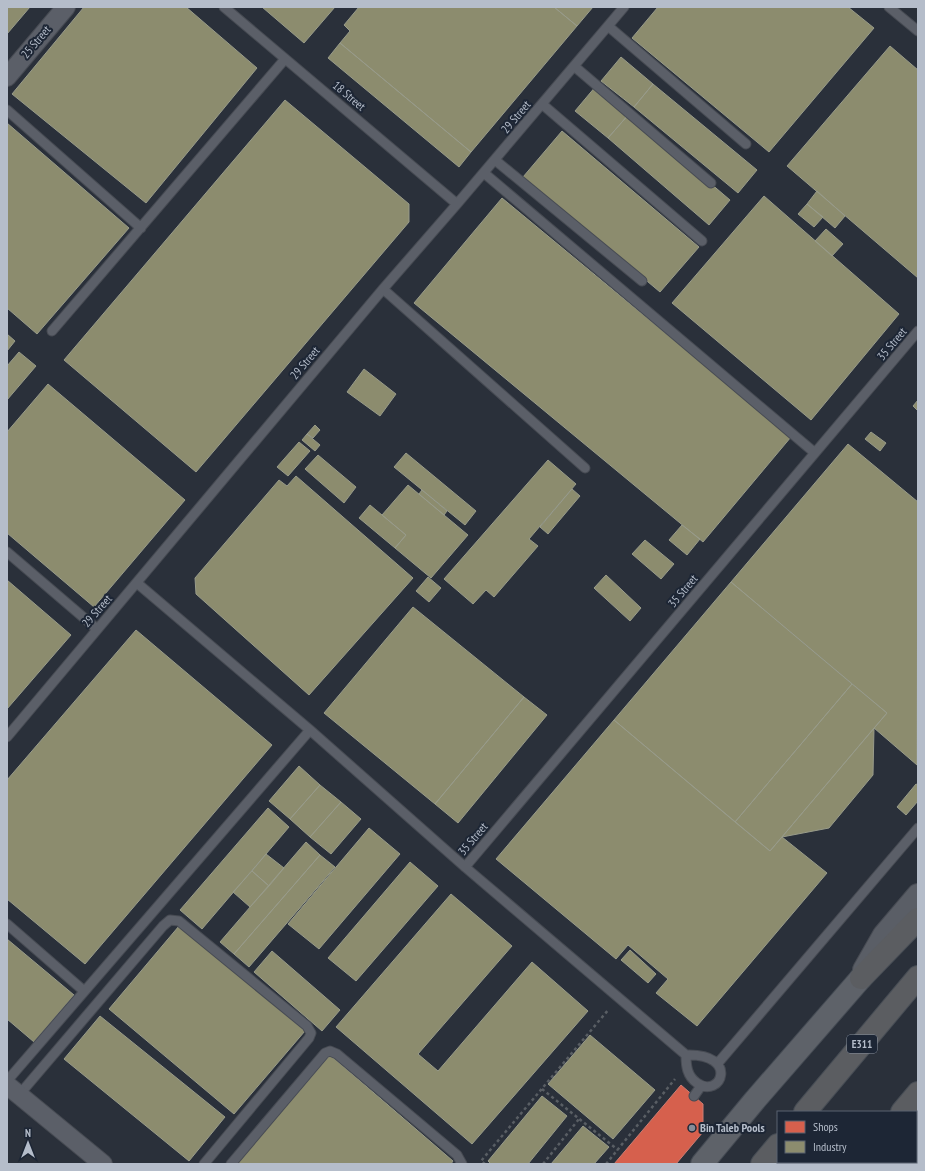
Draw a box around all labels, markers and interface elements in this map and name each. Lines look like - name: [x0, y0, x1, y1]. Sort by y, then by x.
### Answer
- street label: 25 Street: [18, 22, 54, 61]
- street label: 18 Street: [330, 78, 369, 114]
- street label: 29 Street: [498, 97, 534, 136]
- street label: 35 Street: [874, 324, 910, 363]
- street label: 29 Street: [287, 343, 323, 382]
- street label: 35 Street: [665, 571, 701, 610]
- street label: 29 Street: [78, 591, 115, 630]
- street label: 35 Street: [455, 819, 491, 858]
- road number: E311: [847, 1035, 877, 1053]
- legend: [777, 1111, 917, 1163]
- text: Shops: [813, 1119, 838, 1134]
- place label: Bin Taleb Pools: [700, 1120, 765, 1135]
- north arrow: [8, 1123, 48, 1163]
- marker: Bin Taleb Pools: [687, 1123, 697, 1133]
- text: N: [25, 1126, 31, 1140]
- text: Industry: [813, 1139, 847, 1154]

